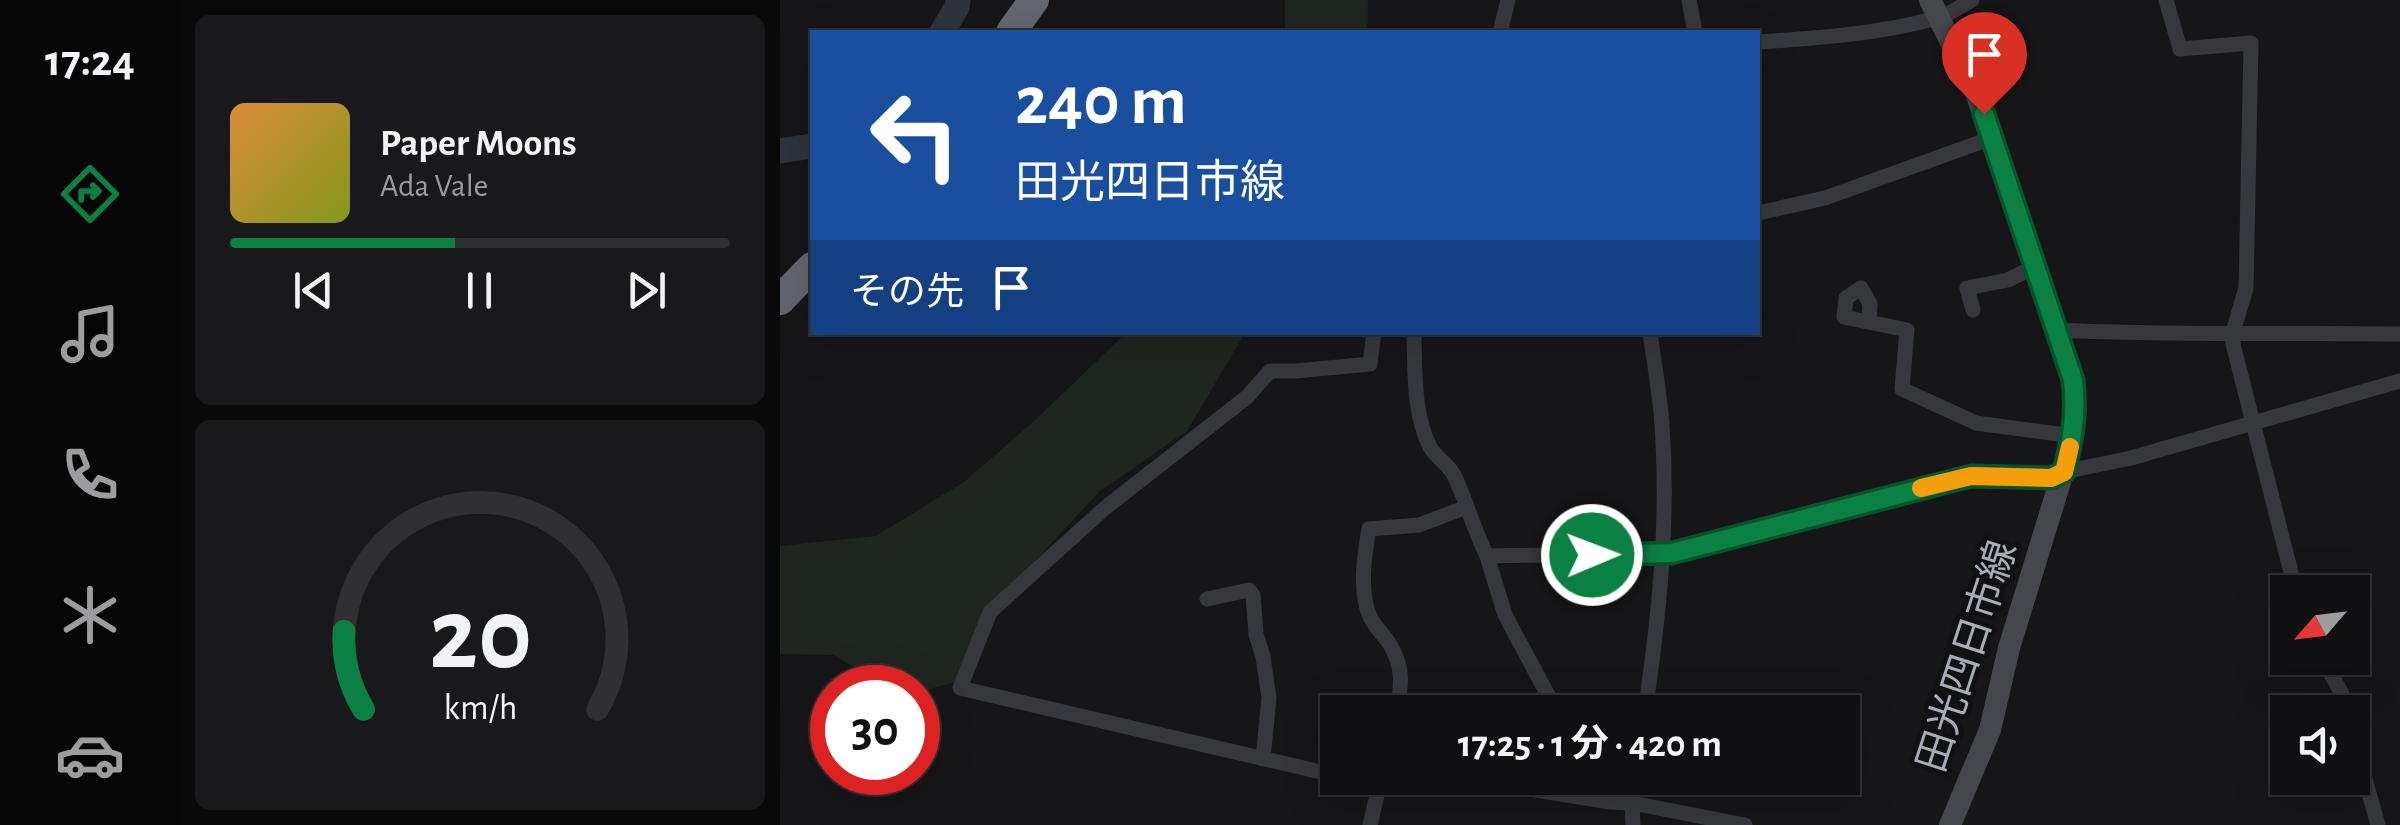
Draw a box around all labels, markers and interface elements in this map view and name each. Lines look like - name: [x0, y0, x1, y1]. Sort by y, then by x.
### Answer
- pin: [1942, 12, 2027, 115]
- icon: arrive: [1957, 27, 2012, 82]
- text: 17:24: [45, 39, 135, 84]
- text: 240 m: [1015, 67, 1187, 137]
- icon: left: [850, 70, 980, 200]
- text: Paper Moons: [380, 125, 577, 163]
- icon: directions: [55, 159, 125, 229]
- text: 田光四日市線: [1015, 161, 1285, 206]
- text: Ada Vale: [380, 170, 488, 202]
- icon: arrive: [984, 260, 1039, 315]
- icon: previous: [286, 263, 341, 318]
- icon: pause: [452, 263, 507, 318]
- icon: next: [619, 263, 674, 318]
- text: その先: [850, 274, 964, 312]
- icon: music: [55, 299, 125, 369]
- icon: phone: [55, 440, 125, 510]
- position arrow: [1540, 503, 1644, 607]
- street label: 田光四日市線: [1910, 536, 2024, 777]
- north arrow: [2270, 575, 2370, 675]
- map controls: [2270, 575, 2370, 795]
- icon: climate: [55, 580, 125, 650]
- text: 20: [428, 584, 532, 688]
- speed limit sign: 30: [810, 665, 940, 795]
- text: km/h: [443, 690, 517, 726]
- button: sound: [2270, 695, 2370, 795]
- icon: car: [55, 720, 125, 790]
- text: 17:25 · 1 分 · 420 m: [1458, 726, 1722, 764]

